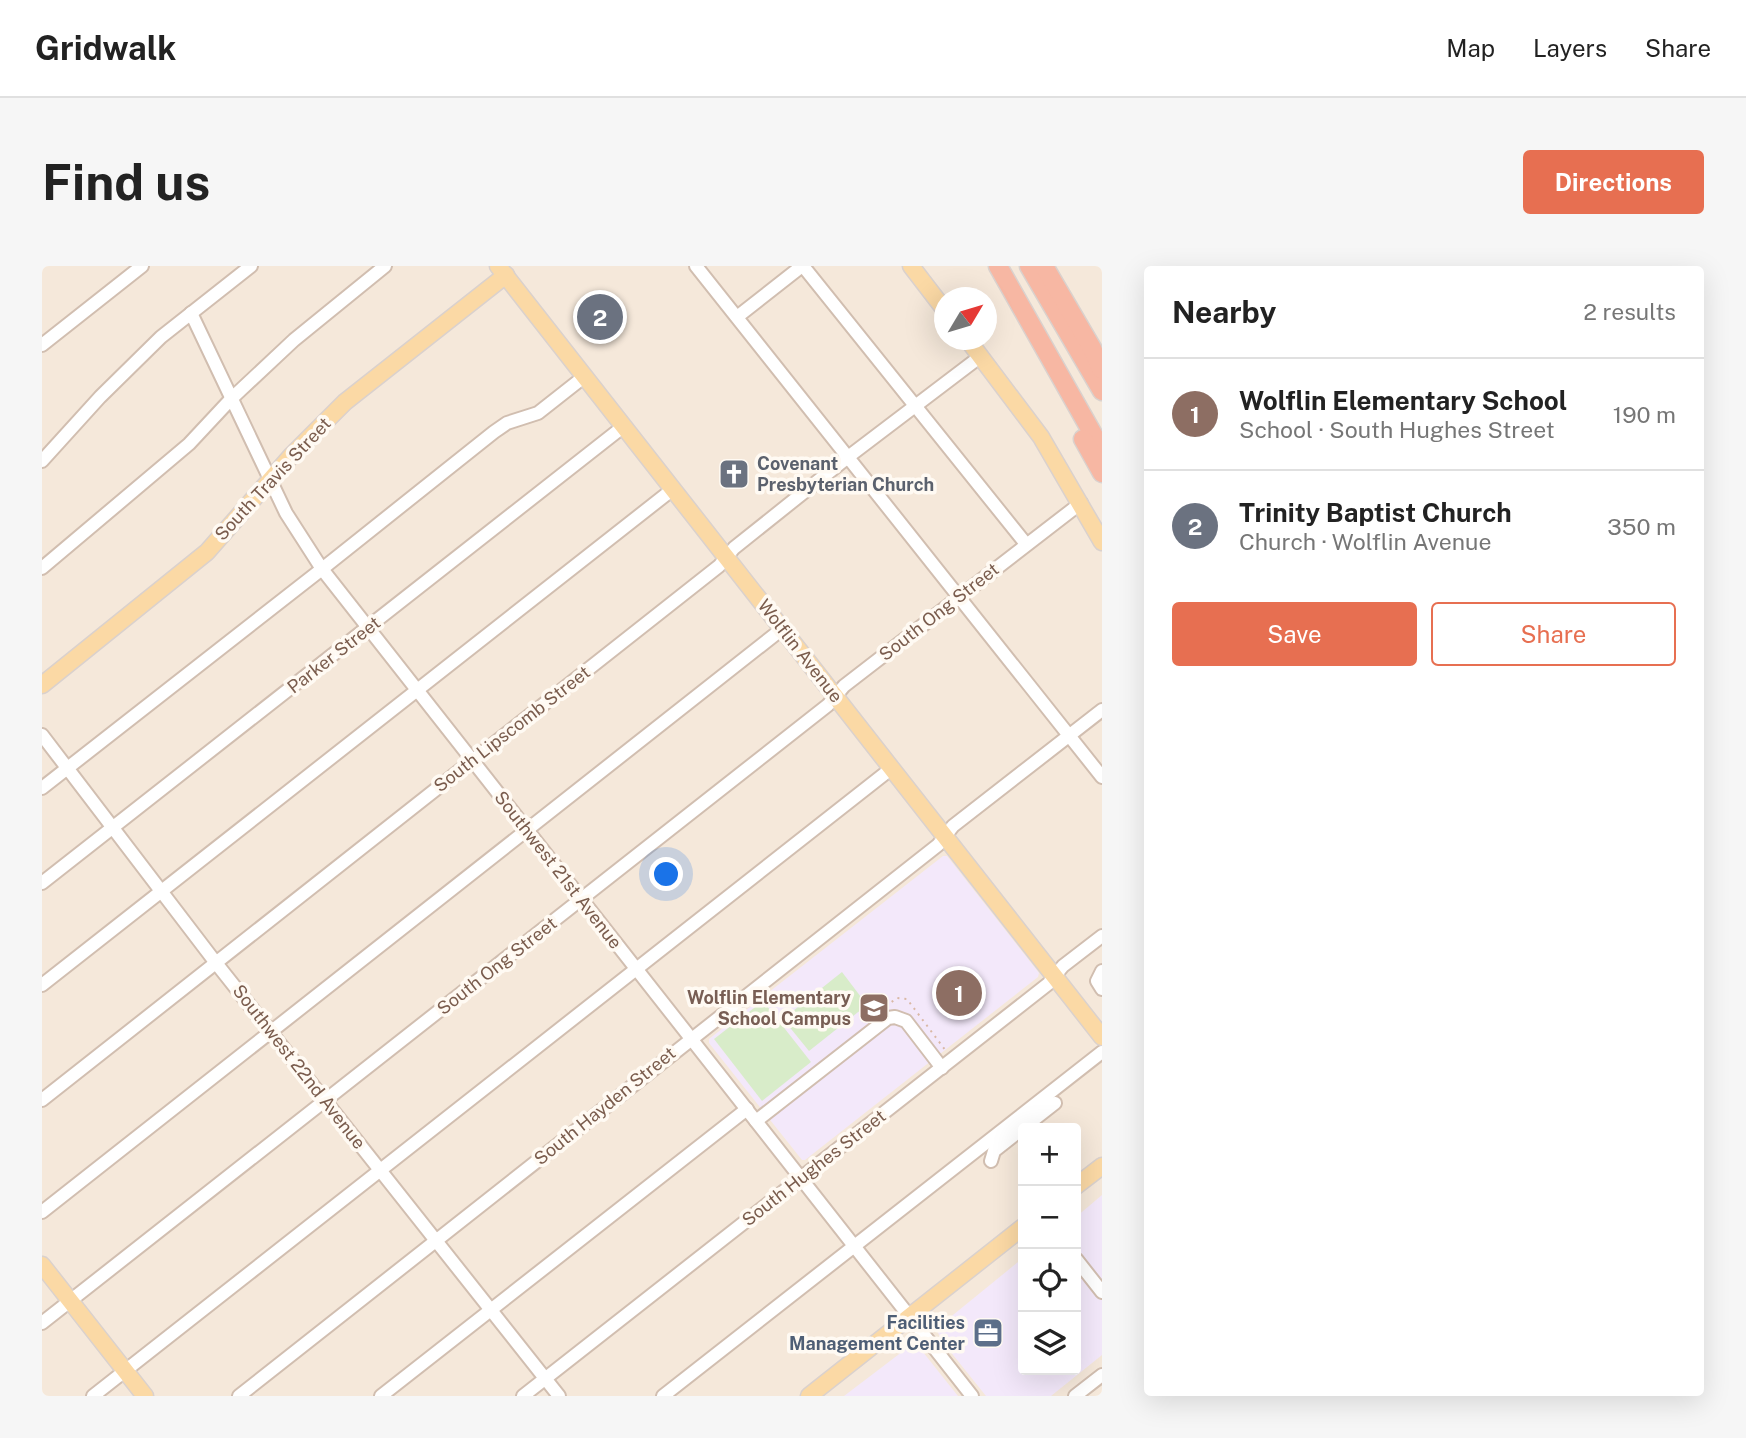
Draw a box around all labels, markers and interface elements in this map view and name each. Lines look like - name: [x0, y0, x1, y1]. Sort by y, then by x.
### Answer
- text: Gridwalk: [35, 29, 176, 67]
- text: Map: [1446, 34, 1495, 62]
- text: Layers: [1533, 34, 1607, 62]
- text: Share: [1645, 34, 1711, 62]
- button: Directions: [1523, 150, 1704, 214]
- text: Find us: [42, 153, 210, 211]
- north arrow: [934, 287, 997, 350]
- pin: 2: [577, 291, 623, 343]
- text: Nearby: [1172, 294, 1276, 330]
- text: 2 results: [1583, 298, 1676, 325]
- text: Wolflin Elementary School: [1239, 385, 1567, 416]
- text: 1: [1190, 401, 1200, 428]
- text: 190 m: [1613, 401, 1676, 428]
- street label: South Travis Street: [210, 413, 335, 544]
- text: School · South Hughes Street: [1239, 416, 1555, 443]
- place label: Covenant Presbyterian Church: [757, 453, 934, 495]
- church icon: Covenant Presbyterian Church: [717, 457, 751, 491]
- text: Trinity Baptist Church: [1239, 497, 1512, 528]
- text: 2: [1188, 513, 1202, 540]
- text: 350 m: [1607, 513, 1676, 540]
- text: Church · Wolflin Avenue: [1239, 528, 1491, 555]
- street label: South Ong Street: [875, 558, 1003, 665]
- street label: Wolflin Avenue: [754, 595, 847, 706]
- button: Save: [1172, 602, 1417, 666]
- button: Share: [1431, 602, 1676, 666]
- street label: Parker Street: [283, 612, 384, 697]
- street label: South Lipscomb Street: [430, 661, 594, 796]
- street label: Southwest 21st Avenue: [490, 787, 626, 953]
- your location: [649, 857, 683, 891]
- street label: South Ong Street: [433, 912, 561, 1019]
- pin: 1: [936, 967, 982, 1019]
- street label: Southwest 22nd Avenue: [229, 980, 370, 1153]
- place label: Wolflin Elementary School Campus: [687, 987, 851, 1029]
- school or university icon: Wolflin Elementary School Campus: [857, 991, 891, 1025]
- street label: South Hayden Street: [530, 1042, 679, 1169]
- street label: South Hughes Street: [738, 1105, 890, 1230]
- map controls: [1018, 1123, 1081, 1375]
- button: +: [1018, 1123, 1081, 1186]
- button: −: [1018, 1186, 1081, 1249]
- button: locate: [1018, 1249, 1081, 1312]
- place label: Facilities Management Center: [789, 1312, 966, 1354]
- button: layers: [1018, 1312, 1081, 1375]
- office icon: Facilities Management Center: [971, 1316, 1005, 1350]

